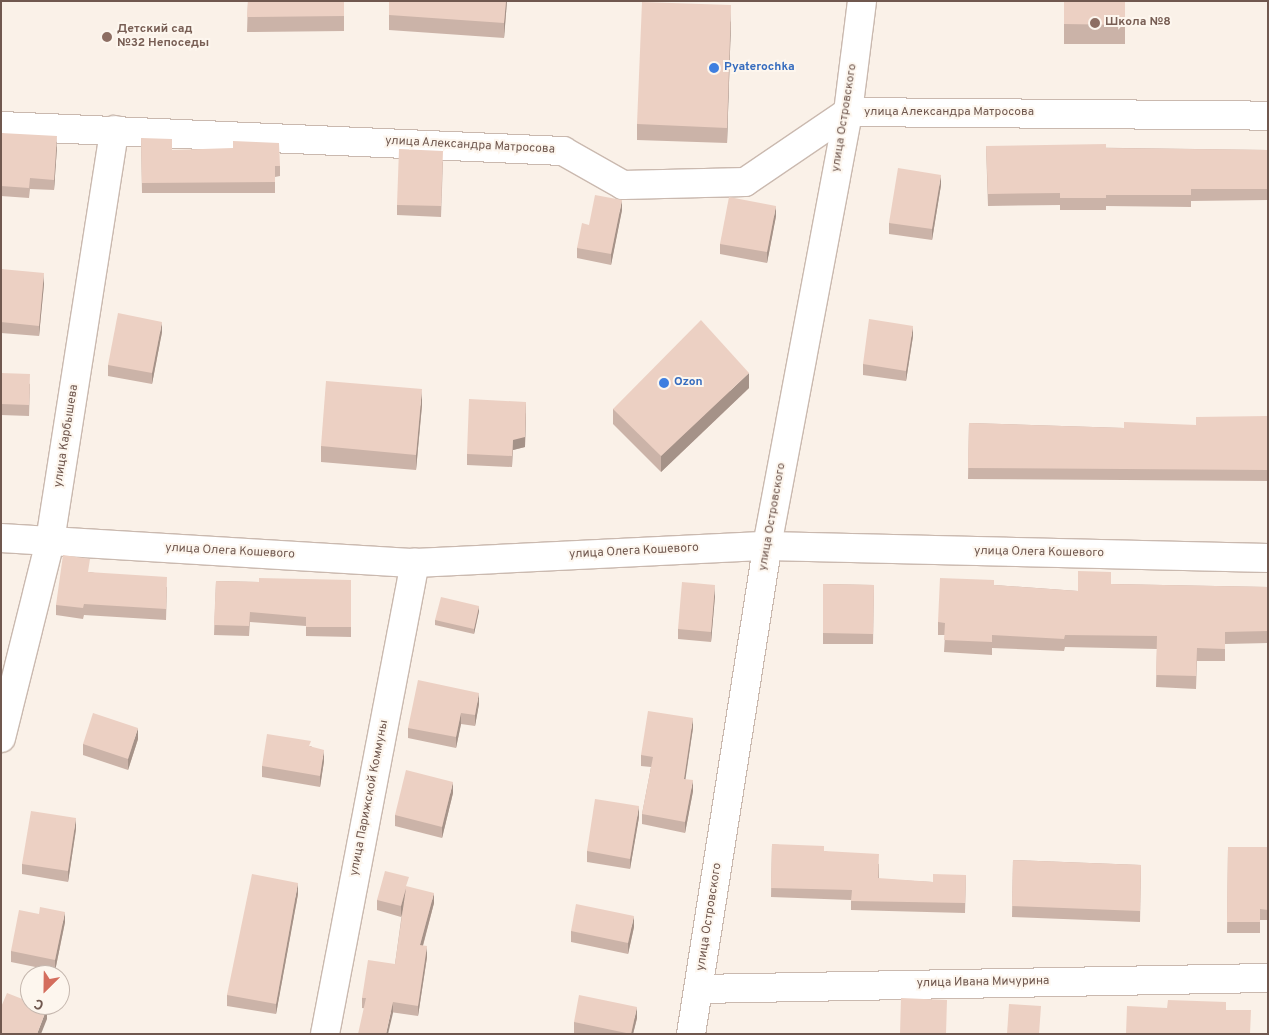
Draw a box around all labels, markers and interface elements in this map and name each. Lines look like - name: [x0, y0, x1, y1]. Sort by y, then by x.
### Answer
- place label: Школа №8: [1105, 16, 1171, 30]
- marker: Школа №8: [1089, 17, 1101, 29]
- place label: Детский сад №32 Непоседы: [117, 23, 209, 51]
- marker: Детский сад №32 Непоседы: [101, 31, 113, 43]
- place label: Pyaterochka: [724, 61, 795, 75]
- marker: Pyaterochka: [708, 62, 720, 74]
- street label: улица Островского: [829, 63, 861, 173]
- street label: улица Александра Матросова: [864, 106, 1034, 120]
- street label: улица Александра Матросова: [384, 134, 556, 158]
- place label: Ozon: [674, 376, 703, 390]
- marker: Ozon: [658, 377, 670, 389]
- street label: улица Карбышева: [52, 384, 82, 488]
- street label: улица Островского: [756, 462, 790, 572]
- street label: улица Олега Кошевого: [165, 541, 295, 563]
- street label: улица Олега Кошевого: [569, 541, 699, 563]
- street label: улица Олега Кошевого: [974, 545, 1104, 561]
- street label: улица Парижской Коммуны: [348, 719, 392, 877]
- street label: улица Островского: [694, 862, 726, 972]
- north arrow: [20, 965, 70, 1015]
- street label: улица Ивана Мичурина: [917, 975, 1049, 991]
- text: С: [32, 994, 47, 1013]

